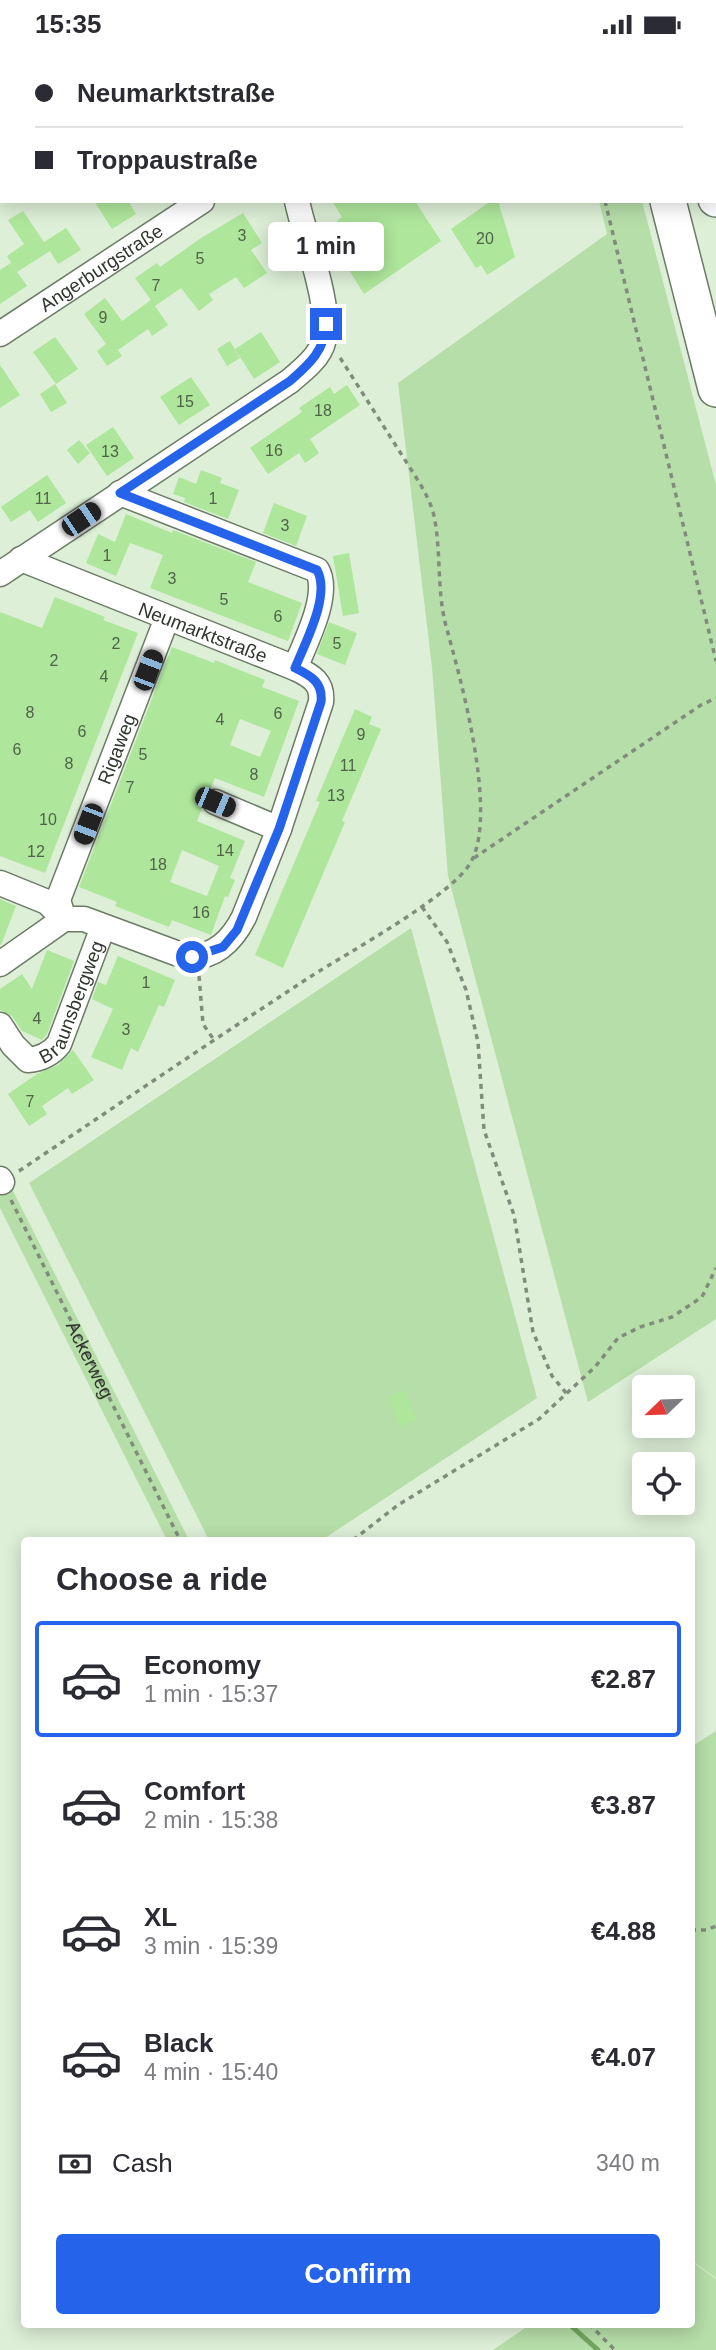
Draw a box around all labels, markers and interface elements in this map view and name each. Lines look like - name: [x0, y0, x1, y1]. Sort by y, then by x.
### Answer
- text: 15:35: [35, 9, 102, 39]
- text: Neumarktstraße: [77, 78, 275, 108]
- text: Troppaustraße: [77, 145, 258, 175]
- street label: Angerburgstraße: [36, 220, 167, 316]
- callout: 1 min: [268, 223, 384, 271]
- house number: 3: [238, 227, 247, 244]
- house number: 20: [476, 230, 494, 247]
- text: 1 min: [296, 233, 356, 259]
- house number: 5: [196, 250, 205, 267]
- house number: 7: [152, 277, 161, 294]
- route end: [310, 308, 342, 340]
- house number: 9: [99, 309, 108, 326]
- house number: 15: [176, 393, 194, 410]
- house number: 18: [314, 402, 332, 419]
- house number: 16: [265, 442, 283, 459]
- house number: 13: [101, 443, 119, 460]
- house number: 11: [35, 490, 51, 507]
- house number: 1: [209, 490, 218, 507]
- car: [58, 499, 105, 539]
- house number: 3: [281, 517, 290, 534]
- house number: 1: [103, 547, 112, 564]
- house number: 3: [168, 570, 177, 587]
- house number: 5: [220, 591, 229, 608]
- street label: Neumarktstraße: [135, 598, 270, 667]
- house number: 6: [274, 608, 283, 625]
- house number: 2: [112, 635, 121, 652]
- house number: 5: [333, 635, 342, 652]
- car: [131, 647, 166, 693]
- house number: 2: [50, 652, 59, 669]
- house number: 4: [100, 668, 109, 685]
- house number: 8: [26, 704, 35, 721]
- house number: 6: [274, 705, 283, 722]
- street label: Rigaweg: [94, 711, 140, 787]
- house number: 4: [216, 711, 225, 728]
- house number: 6: [78, 723, 87, 740]
- house number: 9: [357, 726, 366, 743]
- house number: 6: [13, 741, 22, 758]
- house number: 5: [139, 746, 148, 763]
- house number: 8: [65, 755, 74, 772]
- house number: 11: [340, 757, 356, 774]
- house number: 8: [250, 766, 259, 783]
- house number: 7: [126, 779, 135, 796]
- car: [192, 784, 239, 820]
- house number: 13: [327, 787, 345, 804]
- car: [71, 801, 106, 847]
- house number: 10: [39, 811, 57, 828]
- house number: 14: [216, 842, 234, 859]
- house number: 12: [27, 843, 45, 860]
- house number: 18: [149, 856, 167, 873]
- house number: 16: [192, 904, 210, 921]
- street label: Braunsbergweg: [36, 938, 108, 1068]
- route start: [176, 941, 208, 973]
- house number: 1: [142, 974, 151, 991]
- house number: 4: [33, 1010, 42, 1027]
- house number: 3: [122, 1021, 131, 1038]
- house number: 7: [26, 1093, 35, 1110]
- street label: Ackerweg: [62, 1318, 118, 1402]
- north arrow: [632, 1375, 695, 1439]
- map controls: [632, 1375, 695, 1515]
- button: locate: [632, 1452, 695, 1515]
- text: Choose a ride: [56, 1561, 268, 1597]
- icon: car: [60, 1648, 123, 1711]
- text: Economy: [144, 1650, 261, 1680]
- text: €2.87: [591, 1664, 656, 1694]
- text: 1 min · 15:37: [144, 1681, 278, 1707]
- icon: car: [60, 1774, 123, 1837]
- text: Comfort: [144, 1776, 245, 1806]
- text: €3.87: [591, 1790, 656, 1820]
- text: 2 min · 15:38: [144, 1807, 278, 1833]
- icon: car: [60, 1900, 123, 1963]
- text: XL: [144, 1902, 177, 1932]
- text: €4.88: [591, 1916, 656, 1946]
- text: 3 min · 15:39: [144, 1933, 278, 1959]
- icon: car: [60, 2026, 123, 2089]
- text: Black: [144, 2028, 213, 2058]
- text: €4.07: [591, 2042, 656, 2072]
- text: 4 min · 15:40: [144, 2059, 278, 2085]
- icon: cash: [56, 2145, 94, 2183]
- text: Cash: [112, 2148, 173, 2178]
- text: 340 m: [596, 2150, 660, 2176]
- button: Confirm: [56, 2234, 660, 2314]

